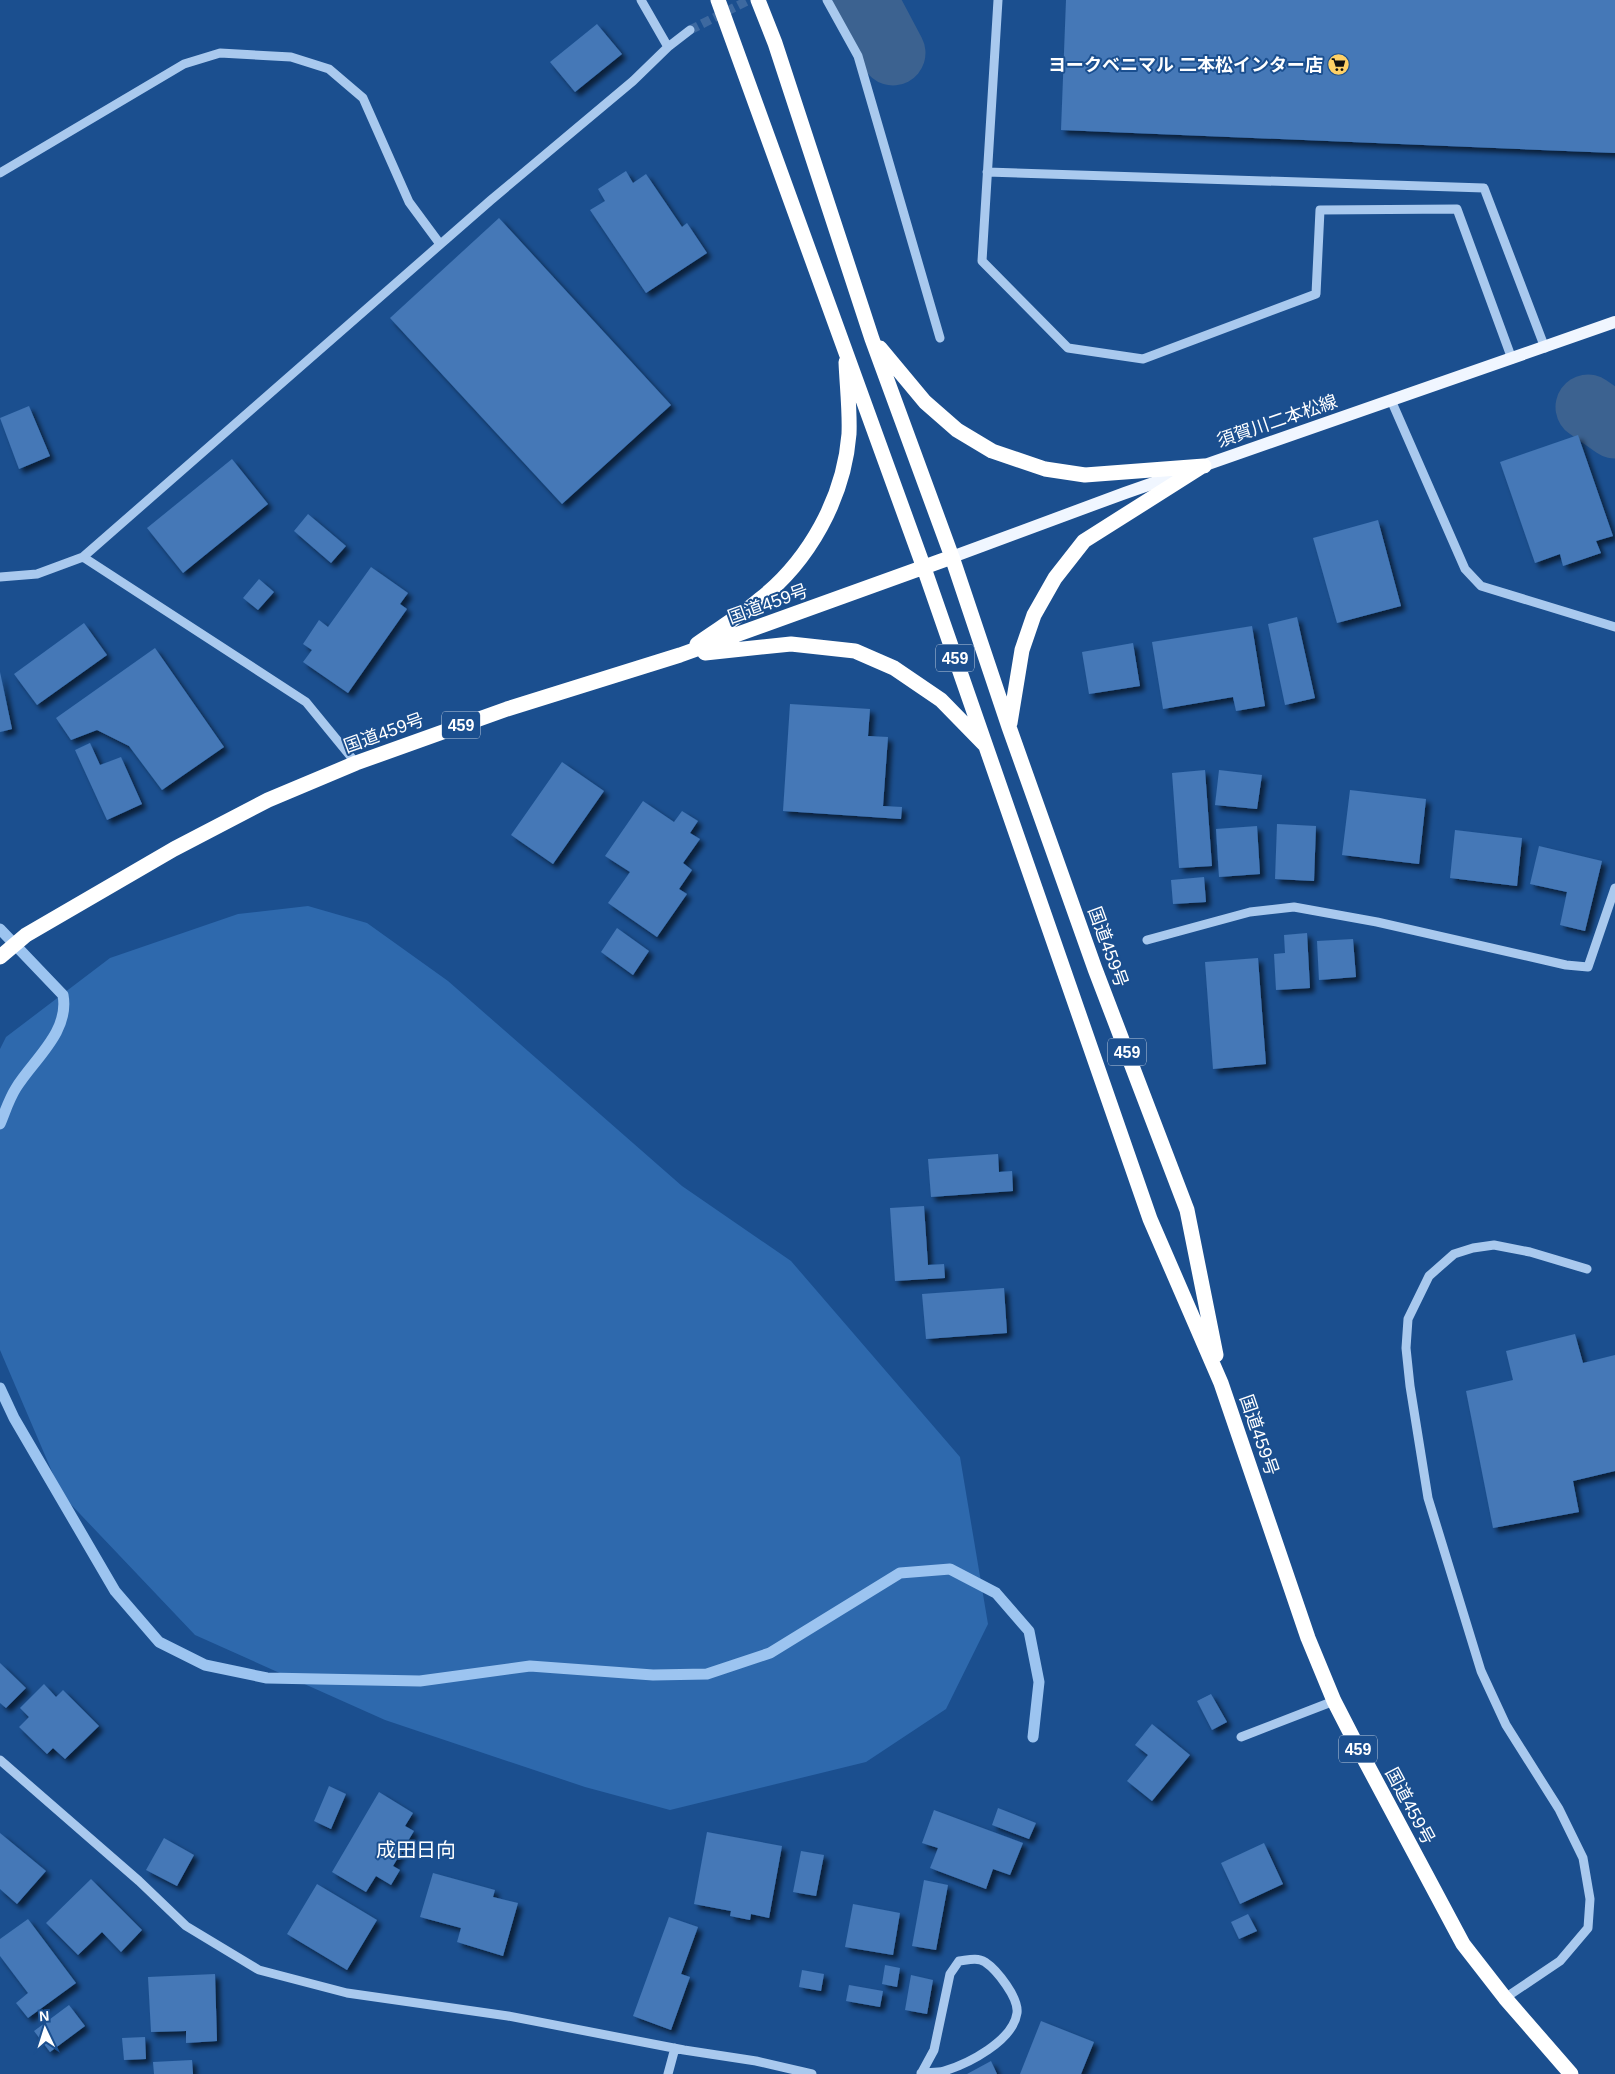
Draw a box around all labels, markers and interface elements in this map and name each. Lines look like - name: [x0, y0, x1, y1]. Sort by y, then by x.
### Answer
- supermarket icon: ヨークベニマル 二本松インター店: [1327, 53, 1351, 77]
- place label: ヨークベニマル 二本松インター店: [1048, 55, 1323, 75]
- street label: 須賀川二本松線: [1214, 391, 1340, 451]
- street label: 国道459号: [725, 580, 811, 628]
- road number: 459: [936, 644, 974, 671]
- street label: 国道459号: [341, 709, 427, 757]
- road number: 459: [442, 712, 480, 738]
- street label: 国道459号: [1084, 904, 1132, 990]
- road number: 459: [1108, 1038, 1146, 1066]
- street label: 国道459号: [1236, 1392, 1282, 1478]
- road number: 459: [1339, 1736, 1377, 1762]
- street label: 国道459号: [1381, 1764, 1439, 1848]
- district label: 成田日向: [376, 1839, 456, 1861]
- north arrow: [20, 2004, 70, 2054]
- text: N: [38, 2008, 50, 2024]

